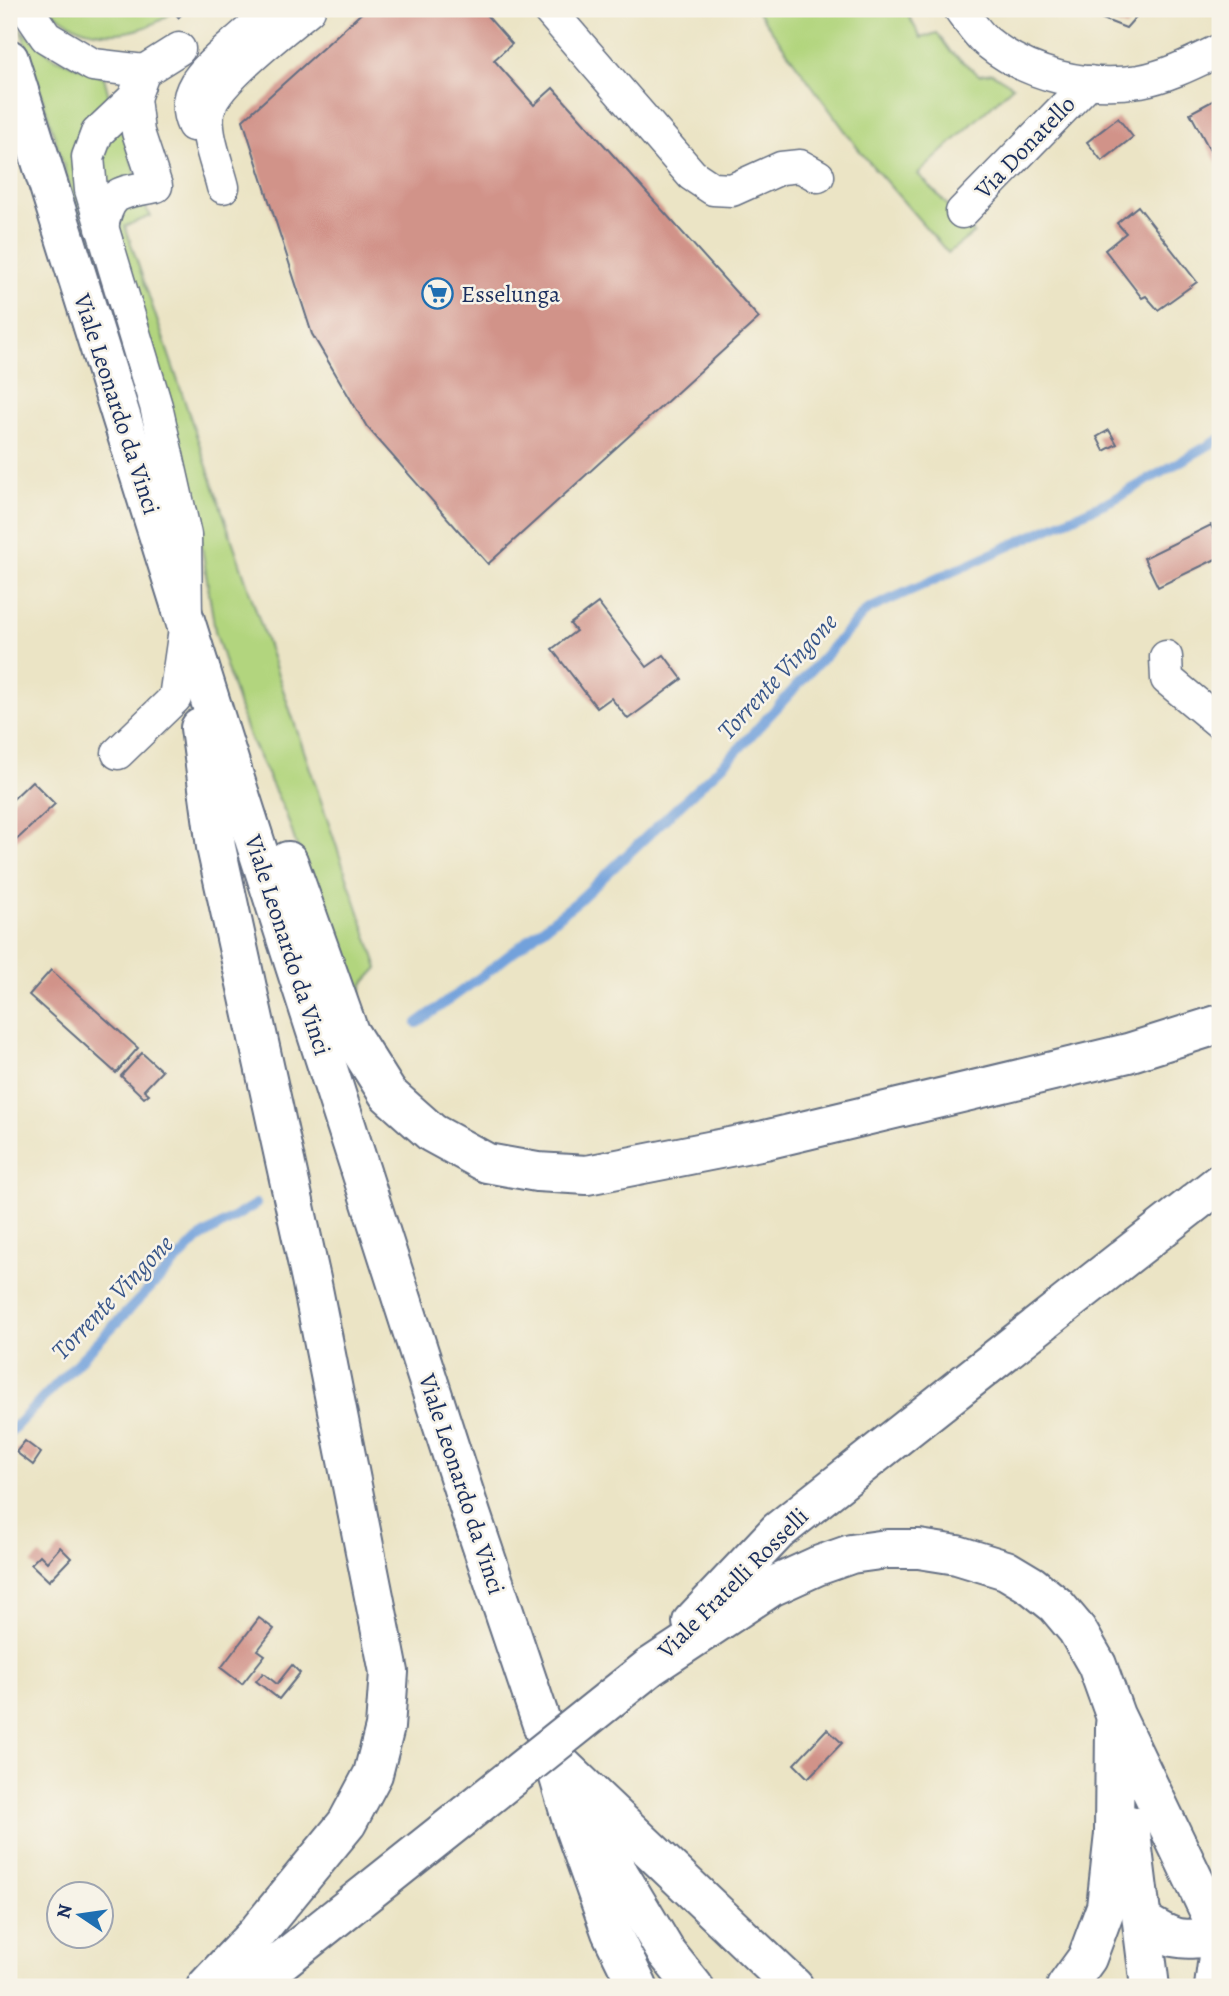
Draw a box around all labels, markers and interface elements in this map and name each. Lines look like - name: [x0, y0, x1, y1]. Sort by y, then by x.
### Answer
- street label: Via Donatello: [967, 88, 1082, 206]
- supermarket icon: Esselunga: [421, 277, 455, 311]
- place label: Esselunga: [461, 278, 561, 310]
- street label: Viale Leonardo da Vinci: [66, 289, 168, 518]
- water label: Torrente Vingone: [709, 605, 845, 747]
- street label: Viale Leonardo da Vinci: [237, 830, 339, 1059]
- water label: Torrente Vingone: [44, 1227, 181, 1368]
- street label: Viale Leonardo da Vinci: [411, 1369, 513, 1598]
- street label: Viale Fratelli Rosselli: [650, 1501, 815, 1666]
- north arrow: [46, 1881, 116, 1951]
- text: N: [50, 1902, 79, 1921]

